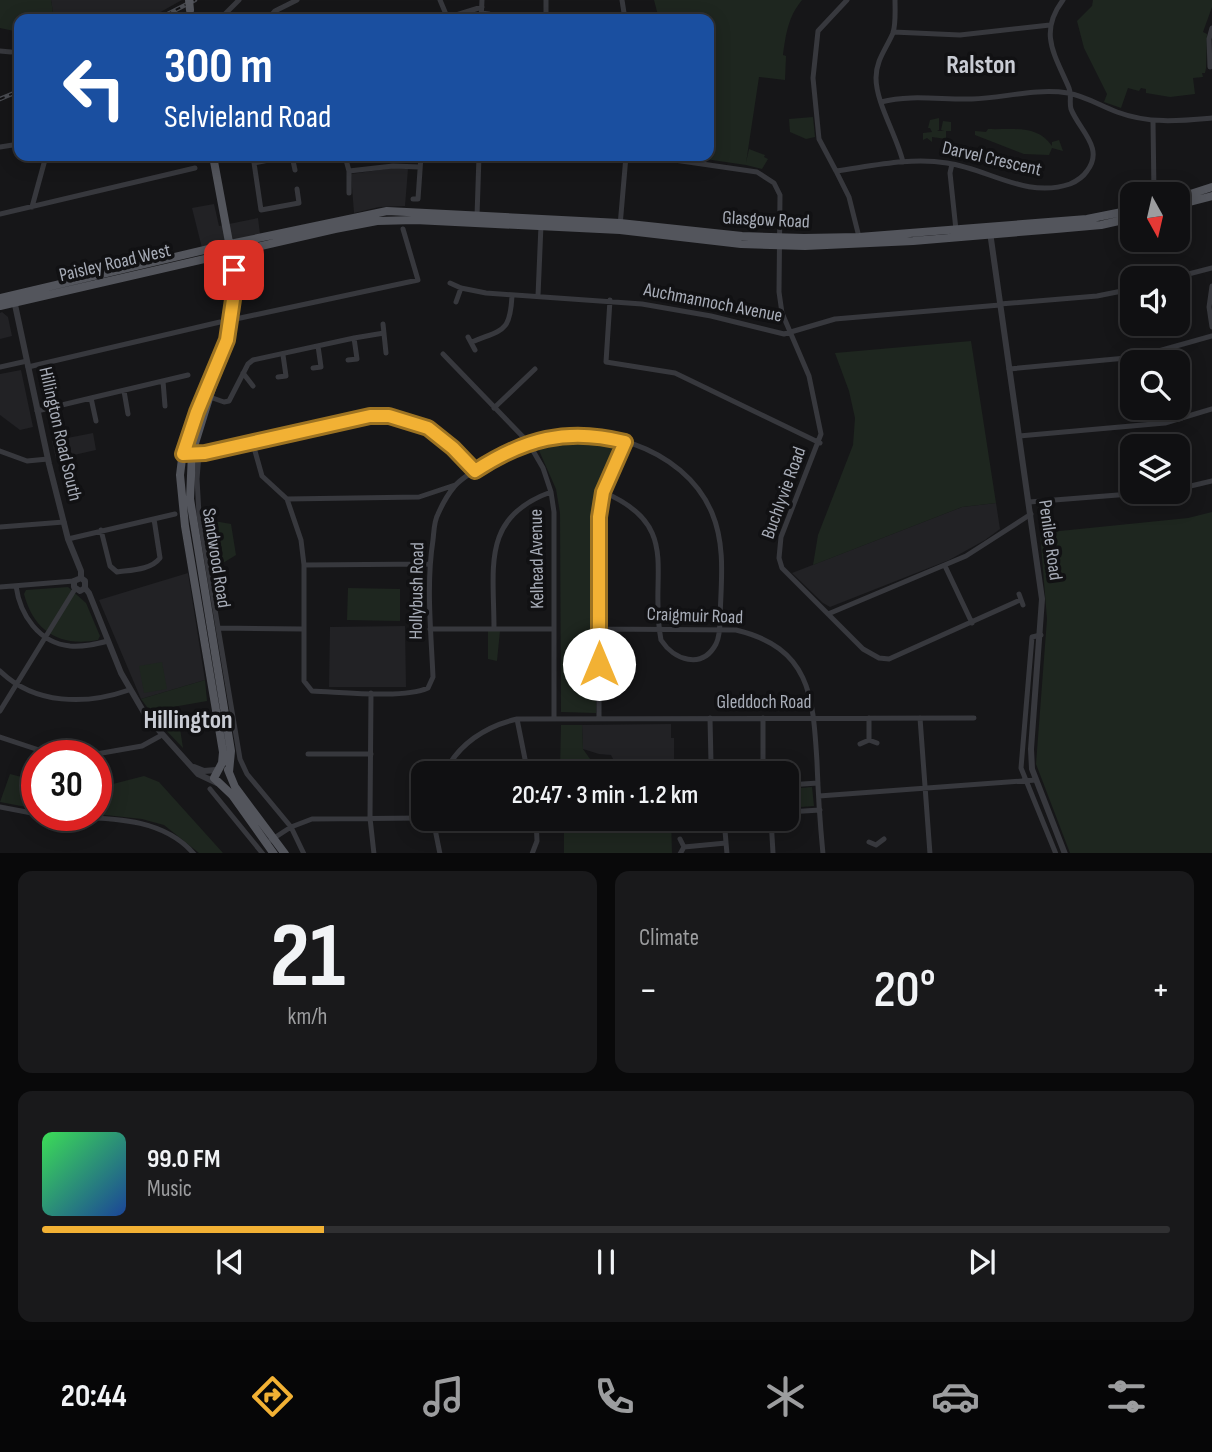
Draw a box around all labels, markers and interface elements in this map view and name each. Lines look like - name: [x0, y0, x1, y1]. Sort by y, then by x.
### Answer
- text: 300 m: [164, 38, 273, 97]
- icon: left: [49, 42, 140, 133]
- district label: Ralston: [946, 50, 1016, 81]
- text: Selvieland Road: [164, 98, 331, 137]
- street label: Darvel Crescent: [940, 136, 1044, 182]
- north arrow: [1120, 182, 1190, 252]
- map controls: [1120, 182, 1190, 504]
- street label: Glasgow Road: [722, 206, 810, 234]
- street label: Paisley Road West: [57, 239, 173, 287]
- pin: [204, 240, 264, 300]
- icon: arrive: [215, 251, 253, 289]
- button: sound: [1120, 266, 1190, 336]
- street label: Auchmannoch Avenue: [641, 278, 784, 328]
- button: search: [1120, 350, 1190, 420]
- street label: Hillington Road South: [33, 365, 87, 503]
- button: layers: [1120, 434, 1190, 504]
- street label: Buchlyvie Road: [757, 444, 811, 542]
- street label: Penilee Road: [1033, 498, 1067, 582]
- street label: Sandwood Road: [197, 507, 235, 609]
- street label: Kelhead Avenue: [525, 509, 549, 609]
- street label: Hollybush Road: [405, 542, 429, 640]
- street label: Craigmuir Road: [646, 603, 744, 629]
- position arrow: [562, 627, 636, 701]
- street label: Gleddoch Road: [717, 691, 811, 714]
- district label: Hillington: [143, 705, 233, 736]
- speed limit sign: 30: [21, 740, 112, 831]
- text: 20:47 · 3 min · 1.2 km: [512, 780, 698, 811]
- text: 21: [270, 903, 345, 1012]
- text: Climate: [639, 924, 699, 952]
- text: 20°: [873, 959, 936, 1022]
- text: −: [639, 968, 658, 1013]
- text: +: [1151, 968, 1170, 1013]
- text: km/h: [288, 1003, 327, 1031]
- text: 99.0 FM: [147, 1144, 220, 1175]
- text: Music: [147, 1175, 192, 1203]
- icon: previous: [211, 1243, 249, 1281]
- icon: pause: [587, 1243, 625, 1281]
- icon: next: [963, 1243, 1001, 1281]
- icon: directions: [248, 1372, 297, 1421]
- icon: music: [419, 1372, 468, 1421]
- icon: phone: [590, 1372, 639, 1421]
- icon: climate: [761, 1372, 810, 1421]
- icon: car: [931, 1372, 980, 1421]
- icon: filters: [1102, 1372, 1151, 1421]
- text: 20:44: [61, 1377, 127, 1416]

